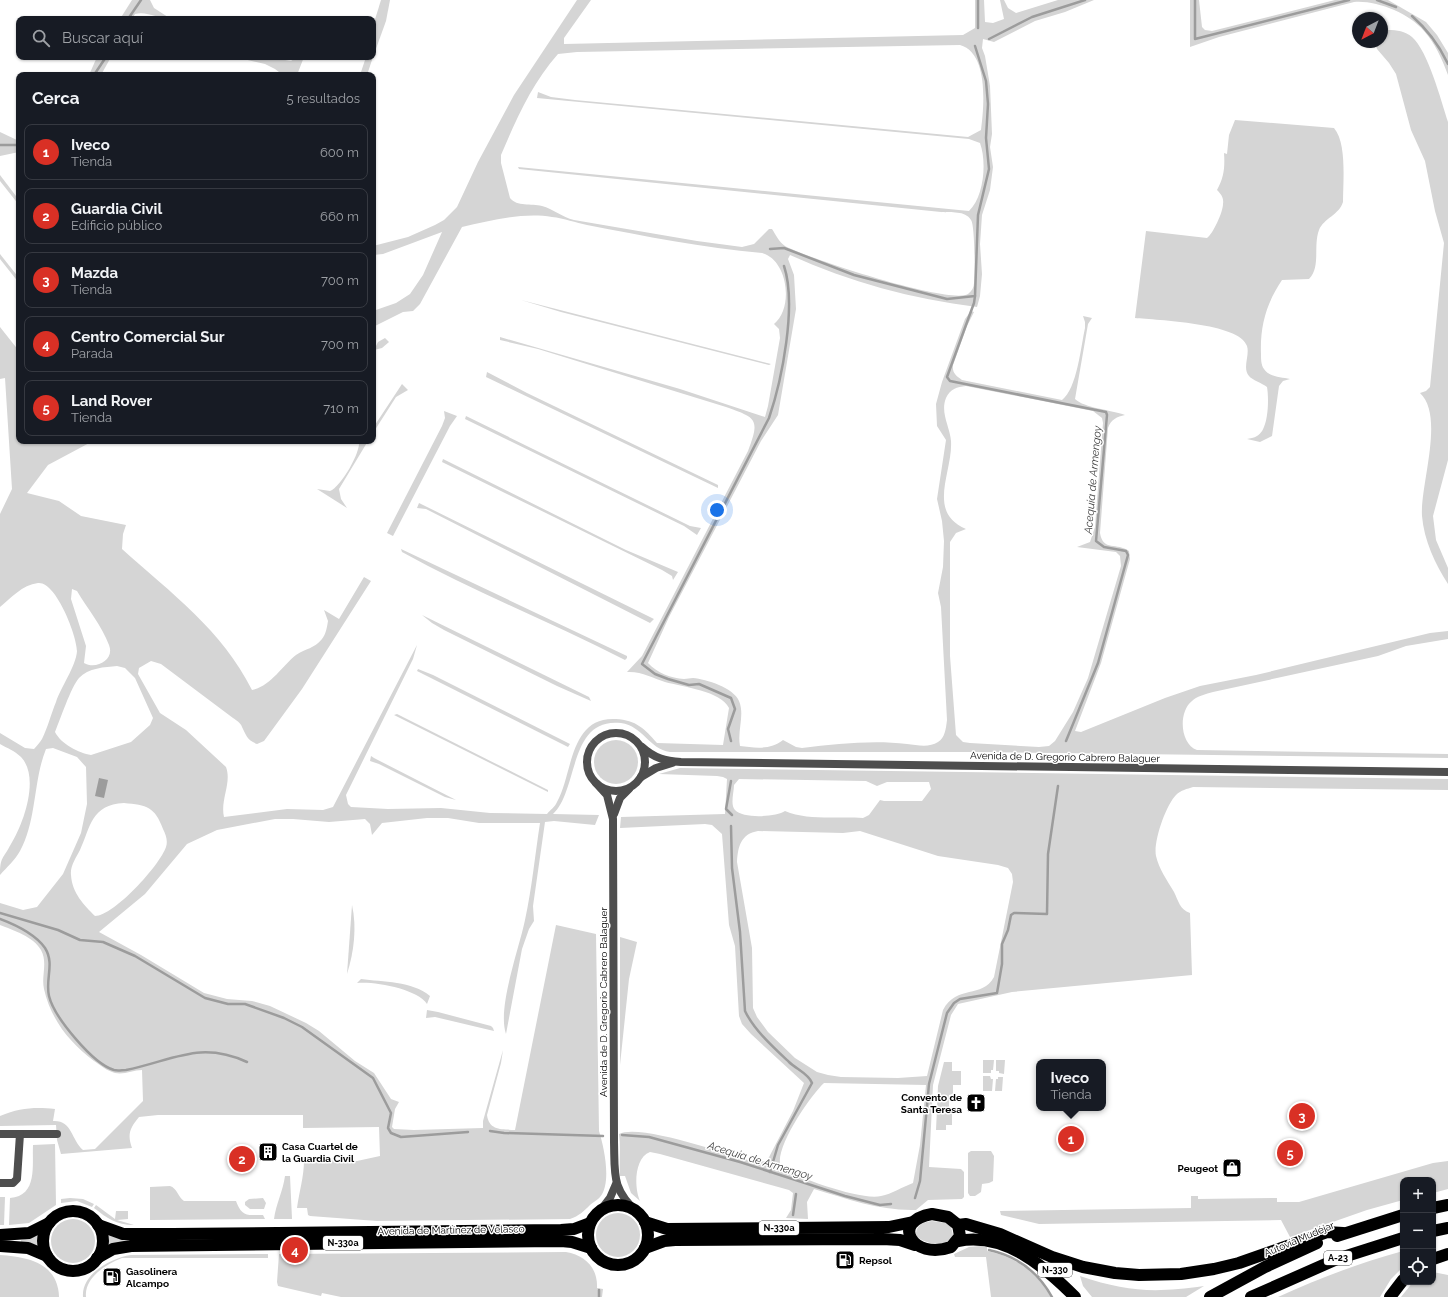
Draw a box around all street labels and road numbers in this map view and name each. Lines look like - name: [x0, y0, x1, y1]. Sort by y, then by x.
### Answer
- street label: Avenida de D. Gregorio Cabrero Balaguer: [970, 750, 1160, 764]
- street label: Avenida de D. Gregorio Cabrero Balaguer: [598, 907, 609, 1097]
- street label: Autovía Mudéjar: [1262, 1219, 1336, 1259]
- road number: N-330a: [759, 1221, 799, 1235]
- street label: Avenida de Martínez de Velasco: [377, 1223, 525, 1237]
- road number: N-330a: [323, 1236, 363, 1250]
- road number: A-23: [1324, 1251, 1352, 1265]
- road number: N-330: [1038, 1263, 1072, 1277]

